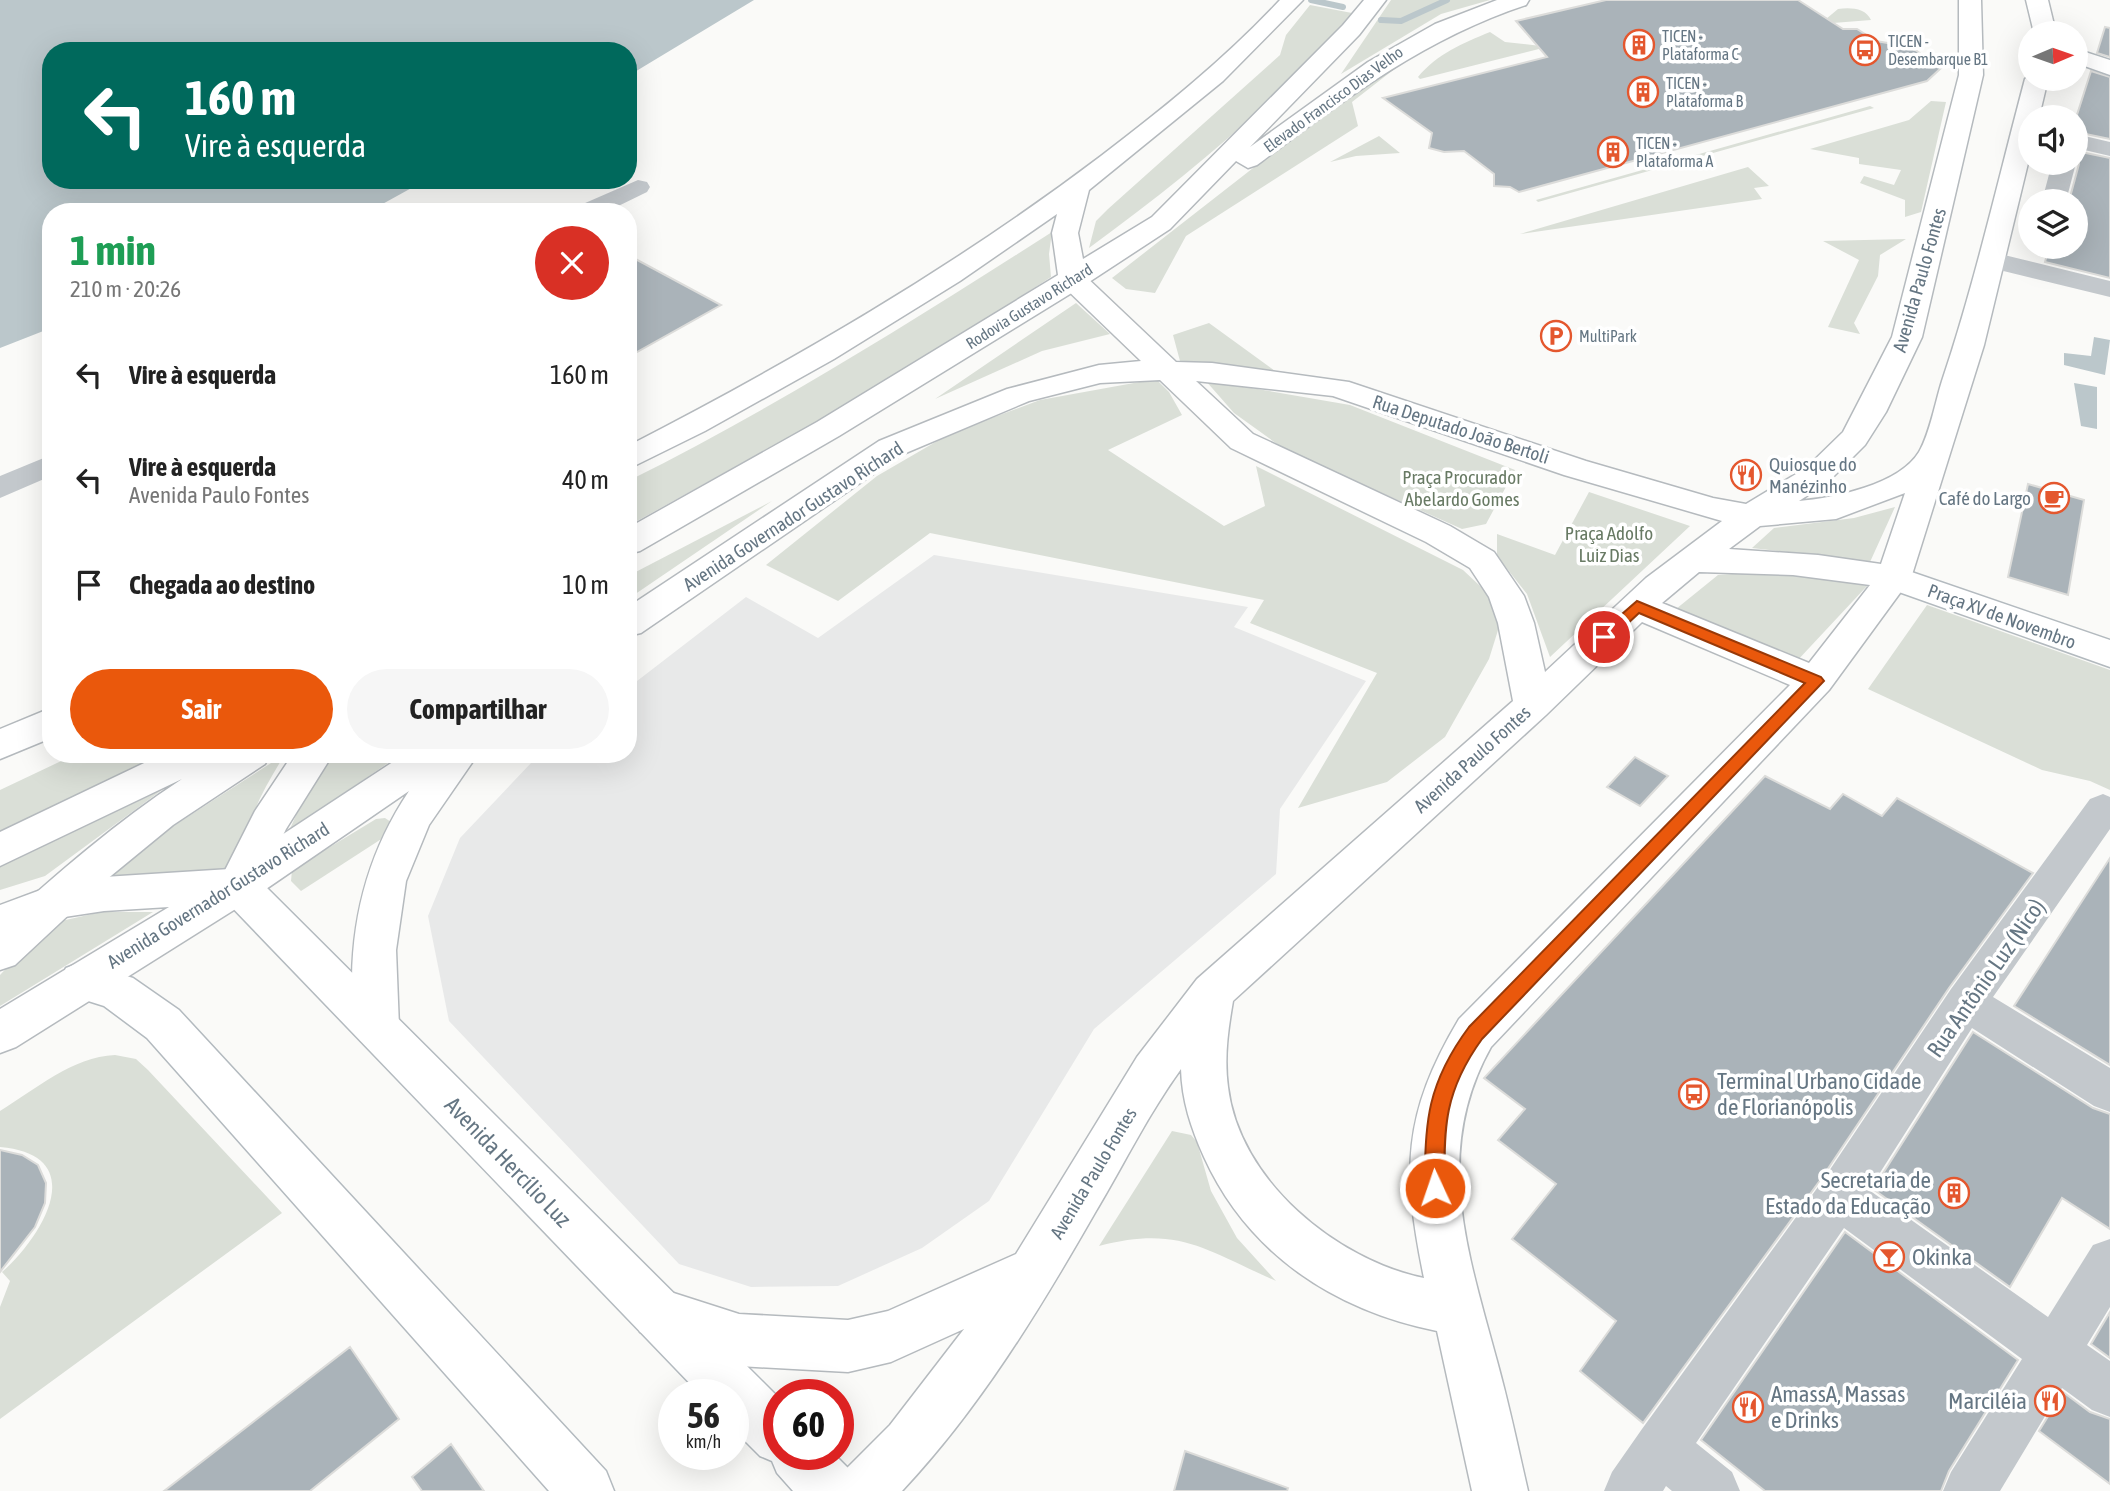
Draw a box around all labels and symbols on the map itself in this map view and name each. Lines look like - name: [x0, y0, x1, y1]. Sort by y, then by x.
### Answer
- north arrow: [2018, 21, 2088, 91]
- place label: TICEN - Plataforma C: [1662, 27, 1739, 63]
- building icon: TICEN - Plataforma C: [1622, 28, 1656, 62]
- place label: TICEN - Desembarque B1: [1888, 32, 1988, 69]
- bus stop icon: TICEN - Desembarque B1: [1848, 33, 1882, 67]
- street label: Elevado Francisco Dias Velho: [1260, 42, 1406, 156]
- place label: TICEN - Plataforma B: [1666, 74, 1743, 110]
- building icon: TICEN - Plataforma B: [1626, 75, 1660, 109]
- place label: TICEN - Plataforma A: [1636, 134, 1713, 170]
- building icon: TICEN - Plataforma A: [1596, 135, 1630, 169]
- street label: Avenida Paulo Fontes: [1888, 205, 1950, 355]
- street label: Rodovia Gustavo Richard: [963, 260, 1095, 352]
- parking icon: MultiPark: [1539, 319, 1573, 353]
- place label: MultiPark: [1579, 327, 1637, 345]
- street label: Rua Deputado João Bertoli: [1370, 390, 1552, 468]
- street label: Avenida Governador Gustavo Richard: [679, 437, 907, 595]
- place label: Quiosque do Manézinho: [1769, 453, 1857, 497]
- restaurant icon: Quiosque do Manézinho: [1729, 458, 1763, 492]
- park label: Praça Procurador Abelardo Gomes: [1402, 466, 1522, 510]
- cafe icon: Café do Largo: [2037, 481, 2071, 515]
- place label: Café do Largo: [1939, 487, 2031, 509]
- park label: Praça Adolfo Luiz Dias: [1565, 522, 1653, 566]
- street label: Praça XV de Novembro: [1925, 579, 2079, 653]
- pin: [1574, 607, 1634, 667]
- street label: Avenida Paulo Fontes: [1409, 701, 1535, 817]
- street label: Avenida Governador Gustavo Richard: [103, 817, 333, 973]
- street label: Rua Antônio Luz (Nico): [1922, 894, 2050, 1062]
- place label: Terminal Urbano Cidade de Florianópolis: [1717, 1068, 1922, 1120]
- bus stop icon: Terminal Urbano Cidade de Florianópolis: [1677, 1077, 1711, 1111]
- street label: Avenida Hercílio Luz: [440, 1092, 576, 1232]
- street label: Avenida Paulo Fontes: [1045, 1103, 1141, 1243]
- position arrow: [1398, 1151, 1472, 1225]
- place label: Secretaria de Estado da Educação: [1765, 1167, 1931, 1219]
- building icon: Secretaria de Estado da Educação: [1937, 1176, 1971, 1210]
- bar icon: Okinka: [1872, 1240, 1906, 1274]
- place label: Okinka: [1912, 1244, 1972, 1270]
- speed limit sign: 60: [763, 1379, 854, 1470]
- place label: AmassA, Massas e Drinks: [1771, 1381, 1905, 1433]
- restaurant icon: Marciléia: [2033, 1384, 2067, 1418]
- place label: Marciléia: [1948, 1388, 2027, 1414]
- restaurant icon: AmassA, Massas e Drinks: [1731, 1390, 1765, 1424]

